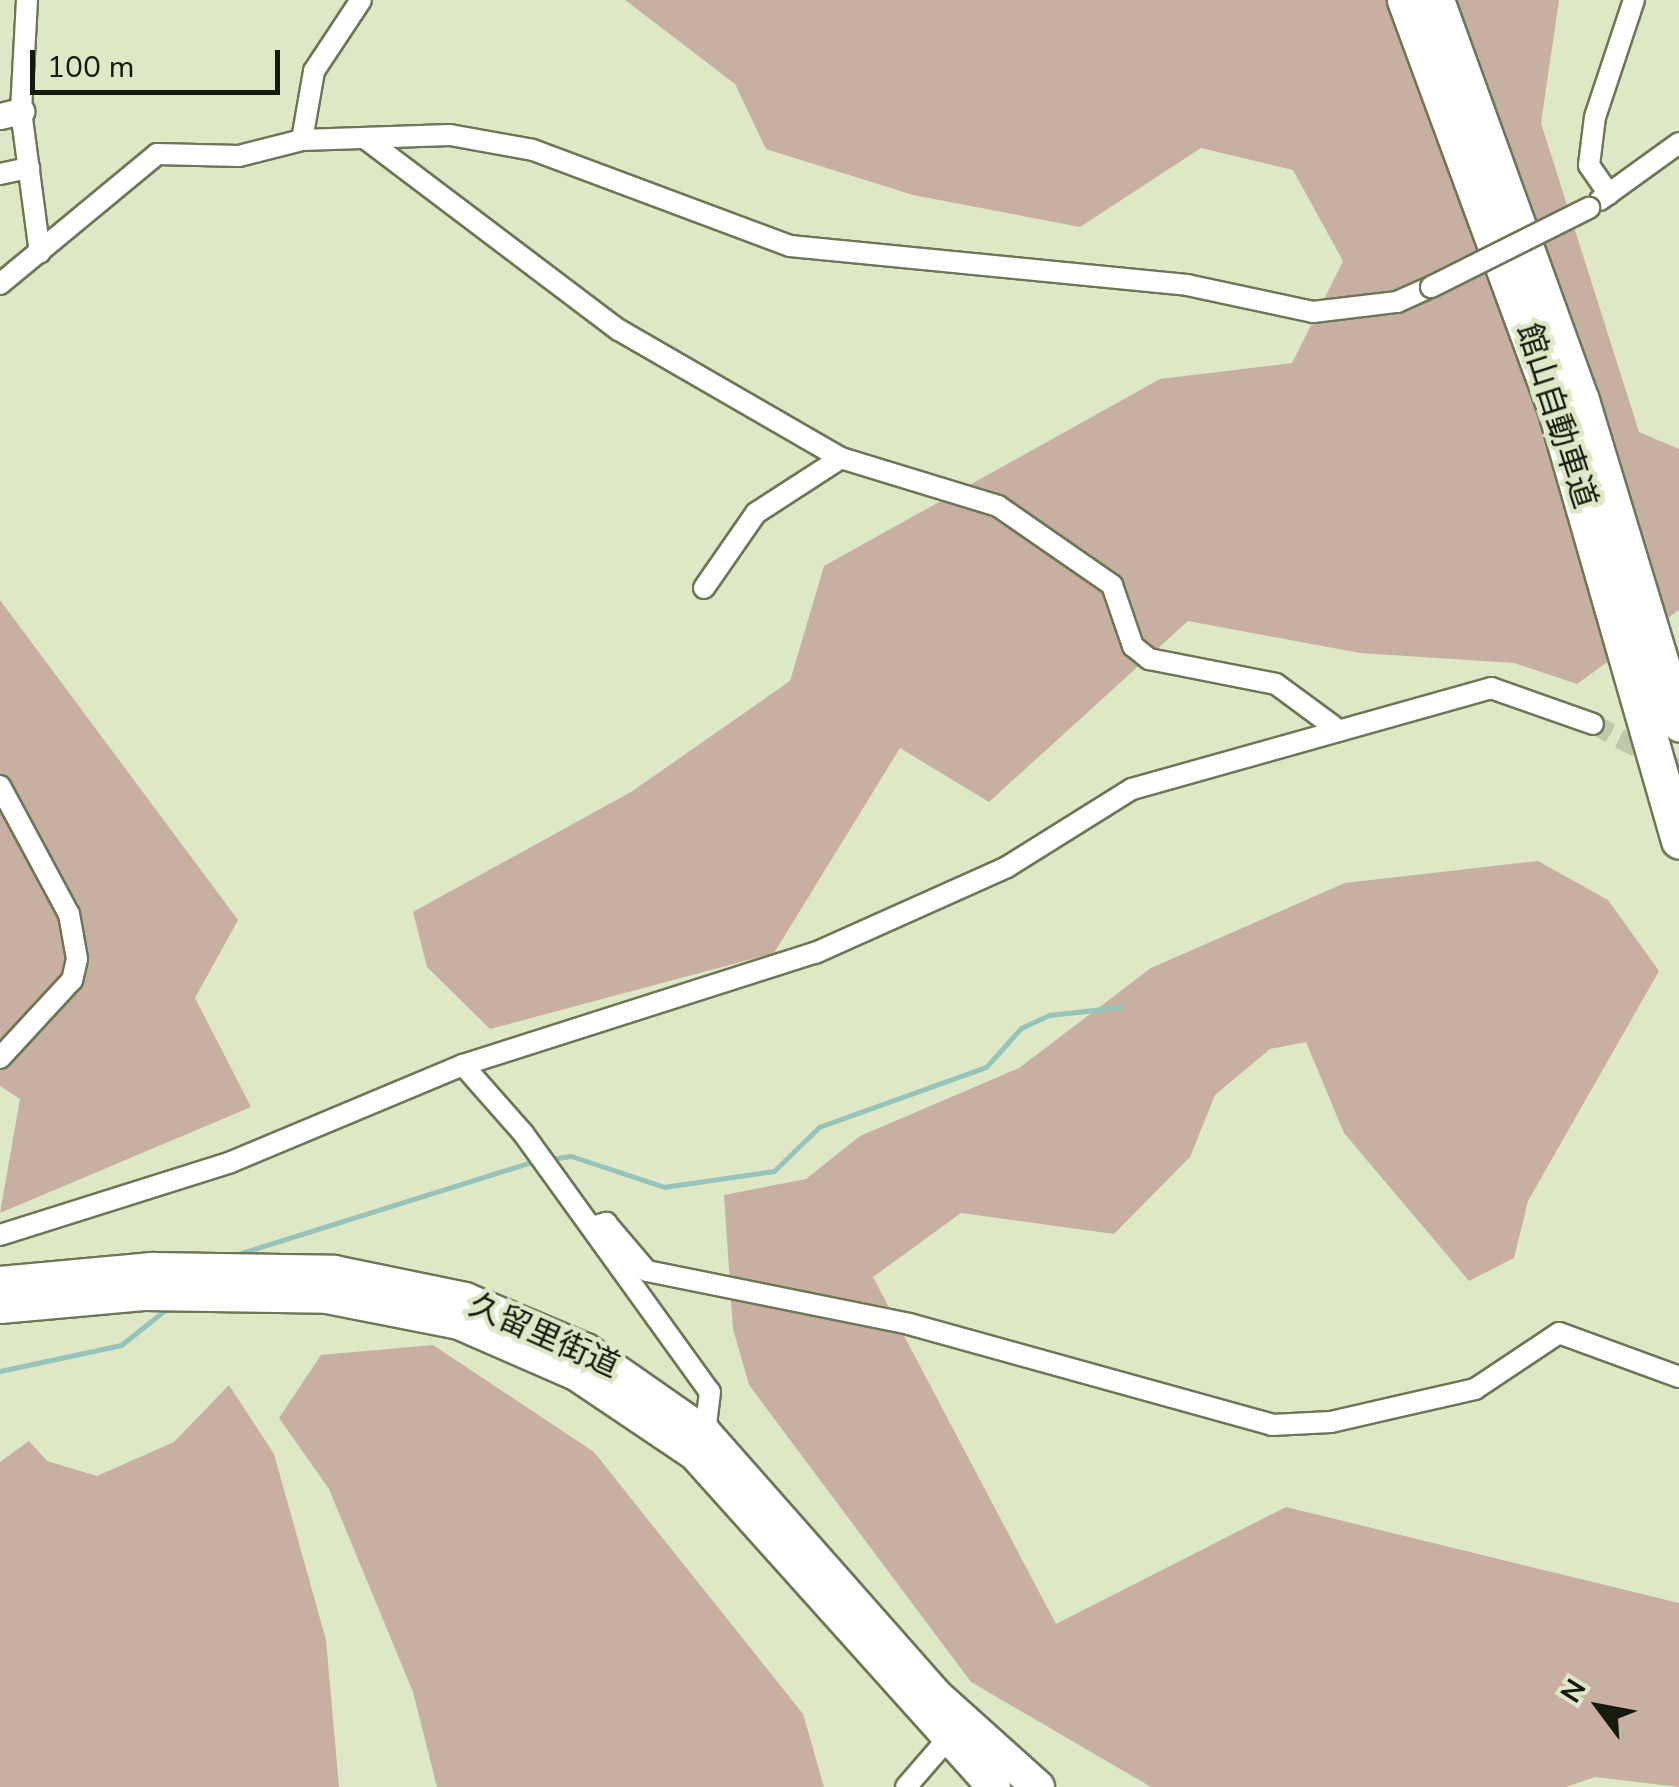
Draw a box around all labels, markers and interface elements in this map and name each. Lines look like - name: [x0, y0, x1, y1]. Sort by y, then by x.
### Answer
- scale bar: [35, 30, 285, 92]
- text: 100 m: [47, 47, 134, 88]
- street label: 館山自動車道: [1508, 319, 1604, 513]
- street label: 久留里街道: [463, 1286, 625, 1386]
- north arrow: [1549, 1657, 1649, 1757]
- text: N: [1552, 1672, 1595, 1710]

